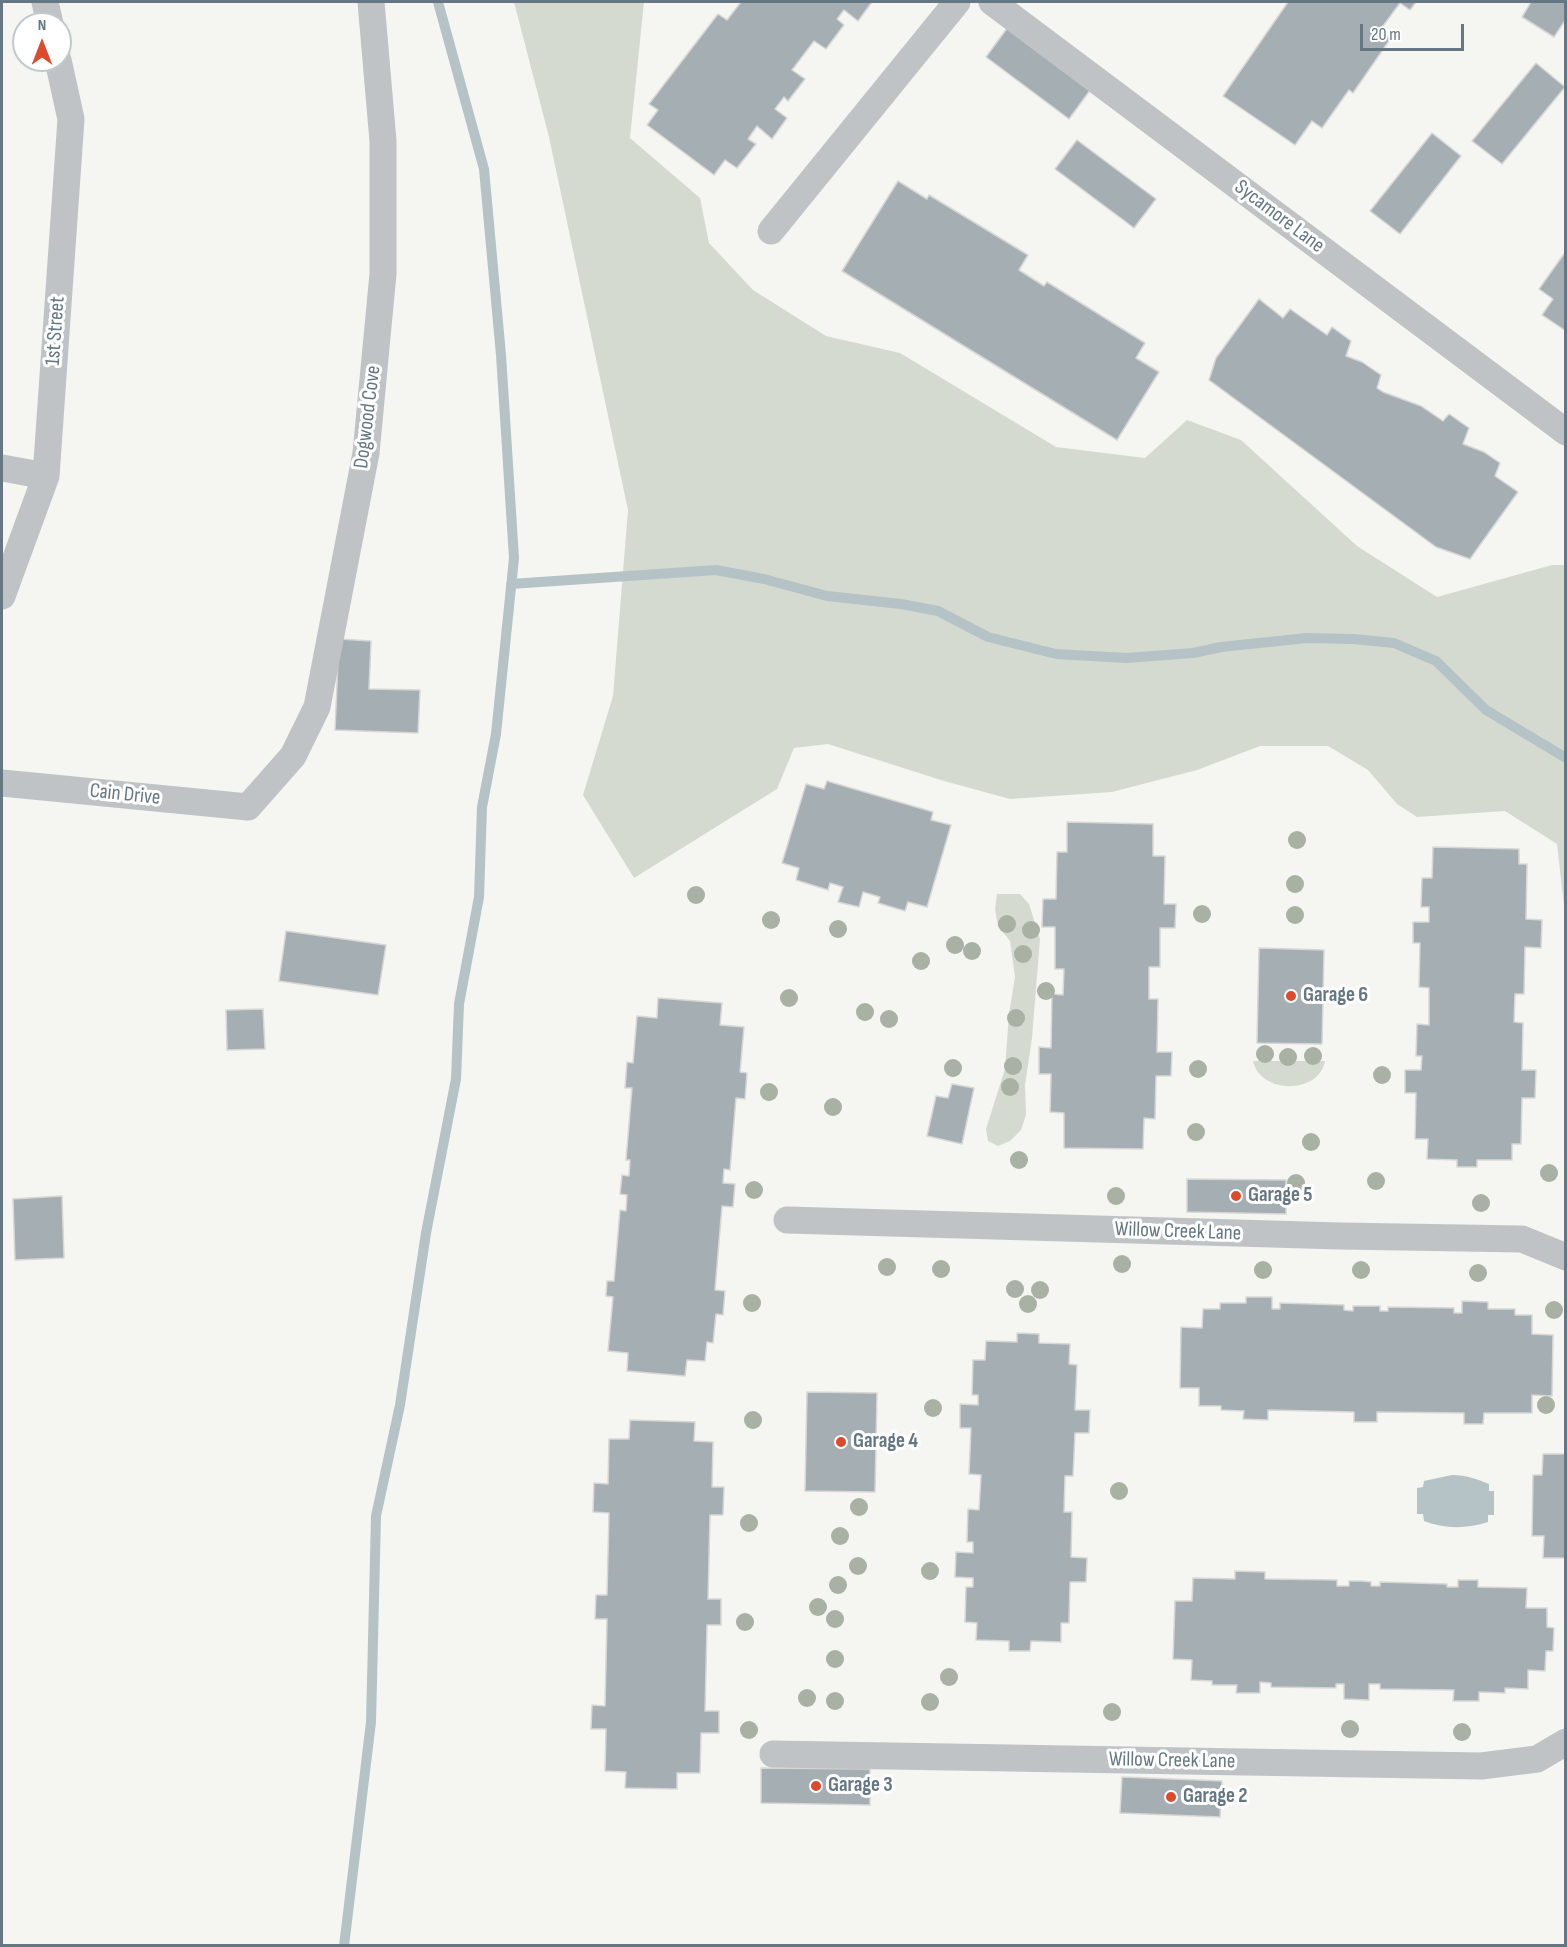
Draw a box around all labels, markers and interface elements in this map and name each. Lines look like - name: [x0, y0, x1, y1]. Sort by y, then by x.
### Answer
- north arrow: [12, 12, 72, 72]
- scale bar: [1363, 12, 1466, 50]
- text: N: [38, 16, 46, 35]
- text: 20 m: [1371, 24, 1401, 45]
- street label: Sycamore Lane: [1229, 175, 1329, 259]
- street label: 1st Street: [41, 296, 71, 366]
- street label: Dogwood Cove: [349, 364, 387, 470]
- street label: Cain Drive: [88, 779, 162, 811]
- place label: Garage 6: [1303, 983, 1368, 1009]
- marker: Garage 6: [1284, 989, 1298, 1003]
- place label: Garage 5: [1248, 1183, 1312, 1209]
- marker: Garage 5: [1229, 1189, 1243, 1203]
- street label: Willow Creek Lane: [1114, 1217, 1242, 1247]
- place label: Garage 4: [853, 1429, 918, 1455]
- marker: Garage 4: [834, 1435, 848, 1449]
- street label: Willow Creek Lane: [1109, 1747, 1235, 1775]
- place label: Garage 3: [828, 1773, 893, 1799]
- marker: Garage 3: [809, 1779, 823, 1793]
- place label: Garage 2: [1183, 1784, 1247, 1810]
- marker: Garage 2: [1164, 1790, 1178, 1804]

